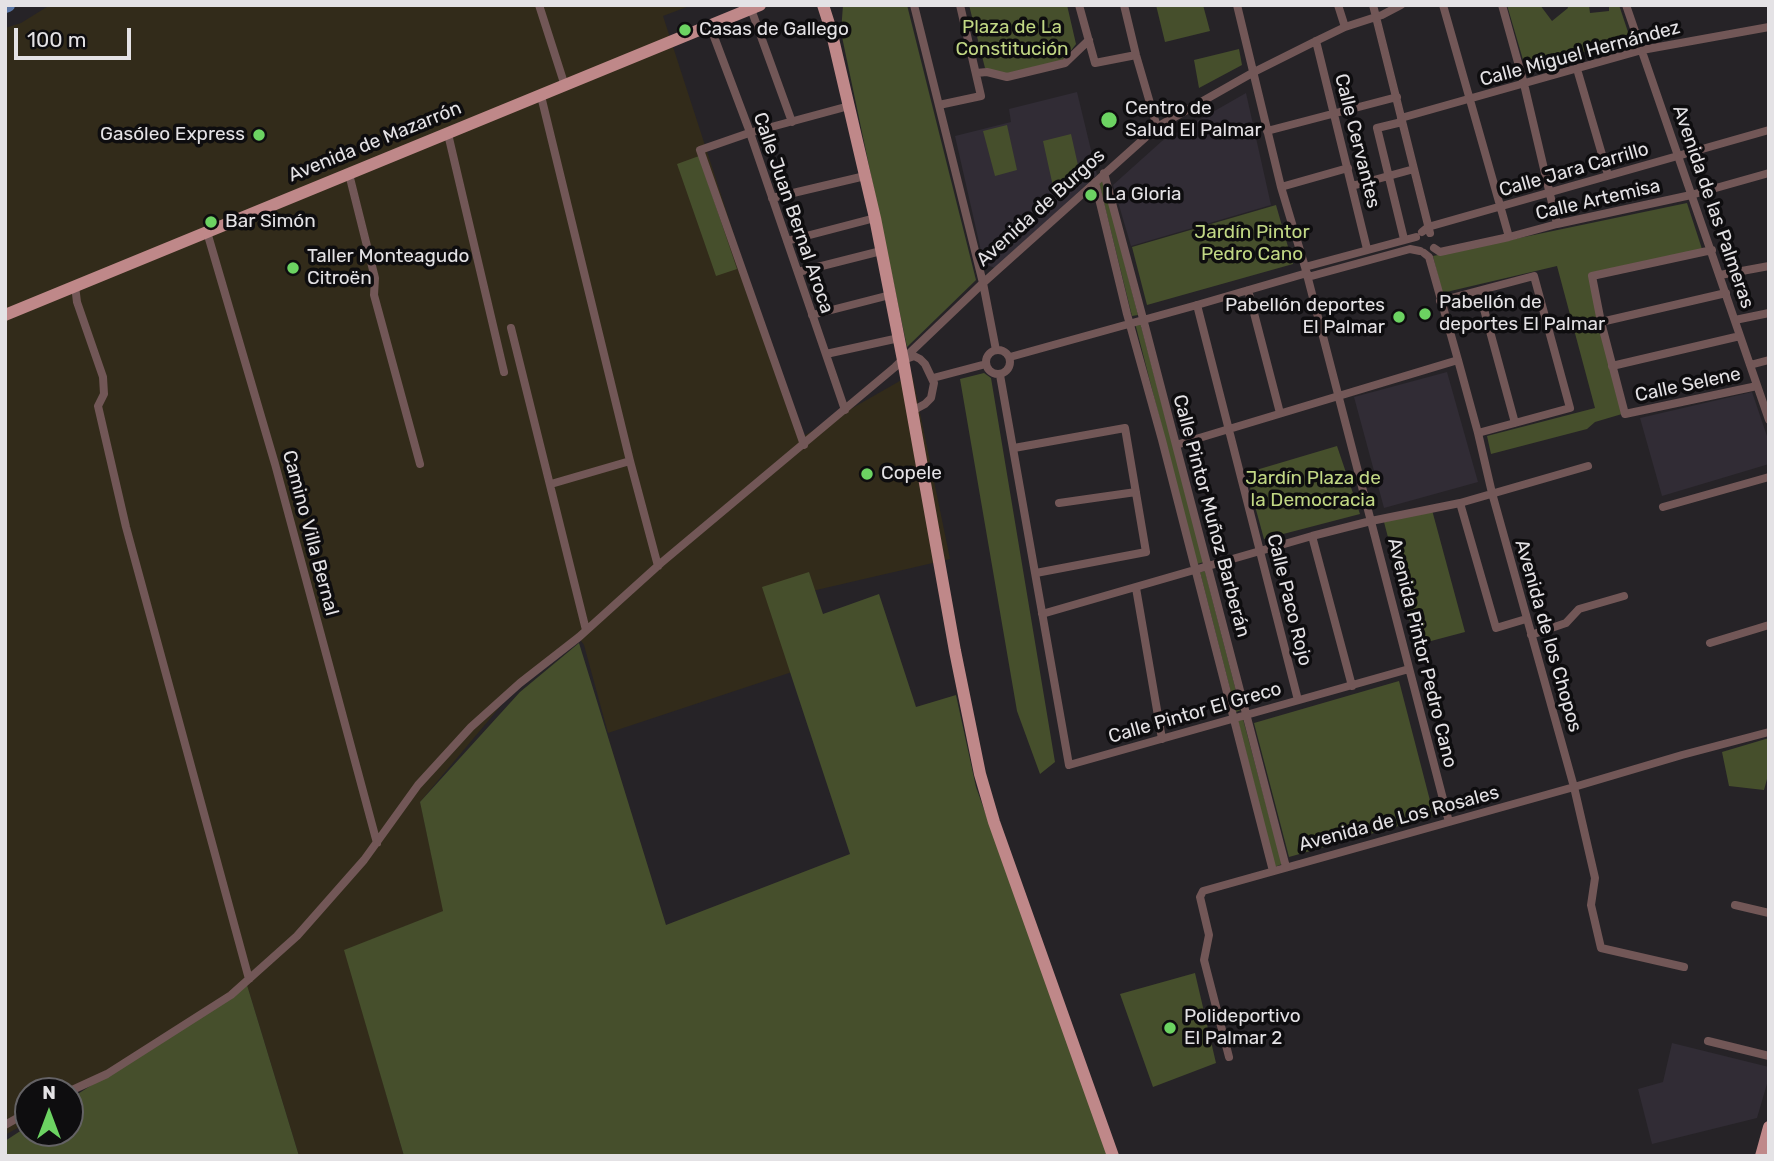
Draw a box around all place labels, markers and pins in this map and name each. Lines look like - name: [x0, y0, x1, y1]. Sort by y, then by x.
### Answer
- place label: Casas de Gallego: [699, 19, 849, 41]
- marker: Casas de Gallego: [677, 22, 693, 38]
- place label: Centro de Salud El Palmar: [1125, 98, 1262, 142]
- marker: Centro de Salud El Palmar: [1099, 110, 1119, 130]
- place label: Gasóleo Express: [100, 124, 245, 146]
- marker: Gasóleo Express: [251, 127, 267, 143]
- place label: La Gloria: [1105, 184, 1182, 206]
- marker: La Gloria: [1083, 187, 1099, 203]
- place label: Bar Simón: [225, 211, 316, 233]
- marker: Bar Simón: [203, 214, 219, 230]
- place label: Taller Monteagudo Citroën: [307, 246, 469, 290]
- marker: Taller Monteagudo Citroën: [285, 260, 301, 276]
- place label: Pabellón de deportes El Palmar: [1439, 292, 1605, 336]
- place label: Pabellón deportes El Palmar: [1225, 295, 1385, 339]
- marker: Pabellón de deportes El Palmar: [1417, 306, 1433, 322]
- marker: Pabellón deportes El Palmar: [1391, 309, 1407, 325]
- place label: Copele: [881, 463, 942, 485]
- marker: Copele: [859, 466, 875, 482]
- place label: Polideportivo El Palmar 2: [1184, 1006, 1301, 1050]
- marker: Polideportivo El Palmar 2: [1162, 1020, 1178, 1036]

